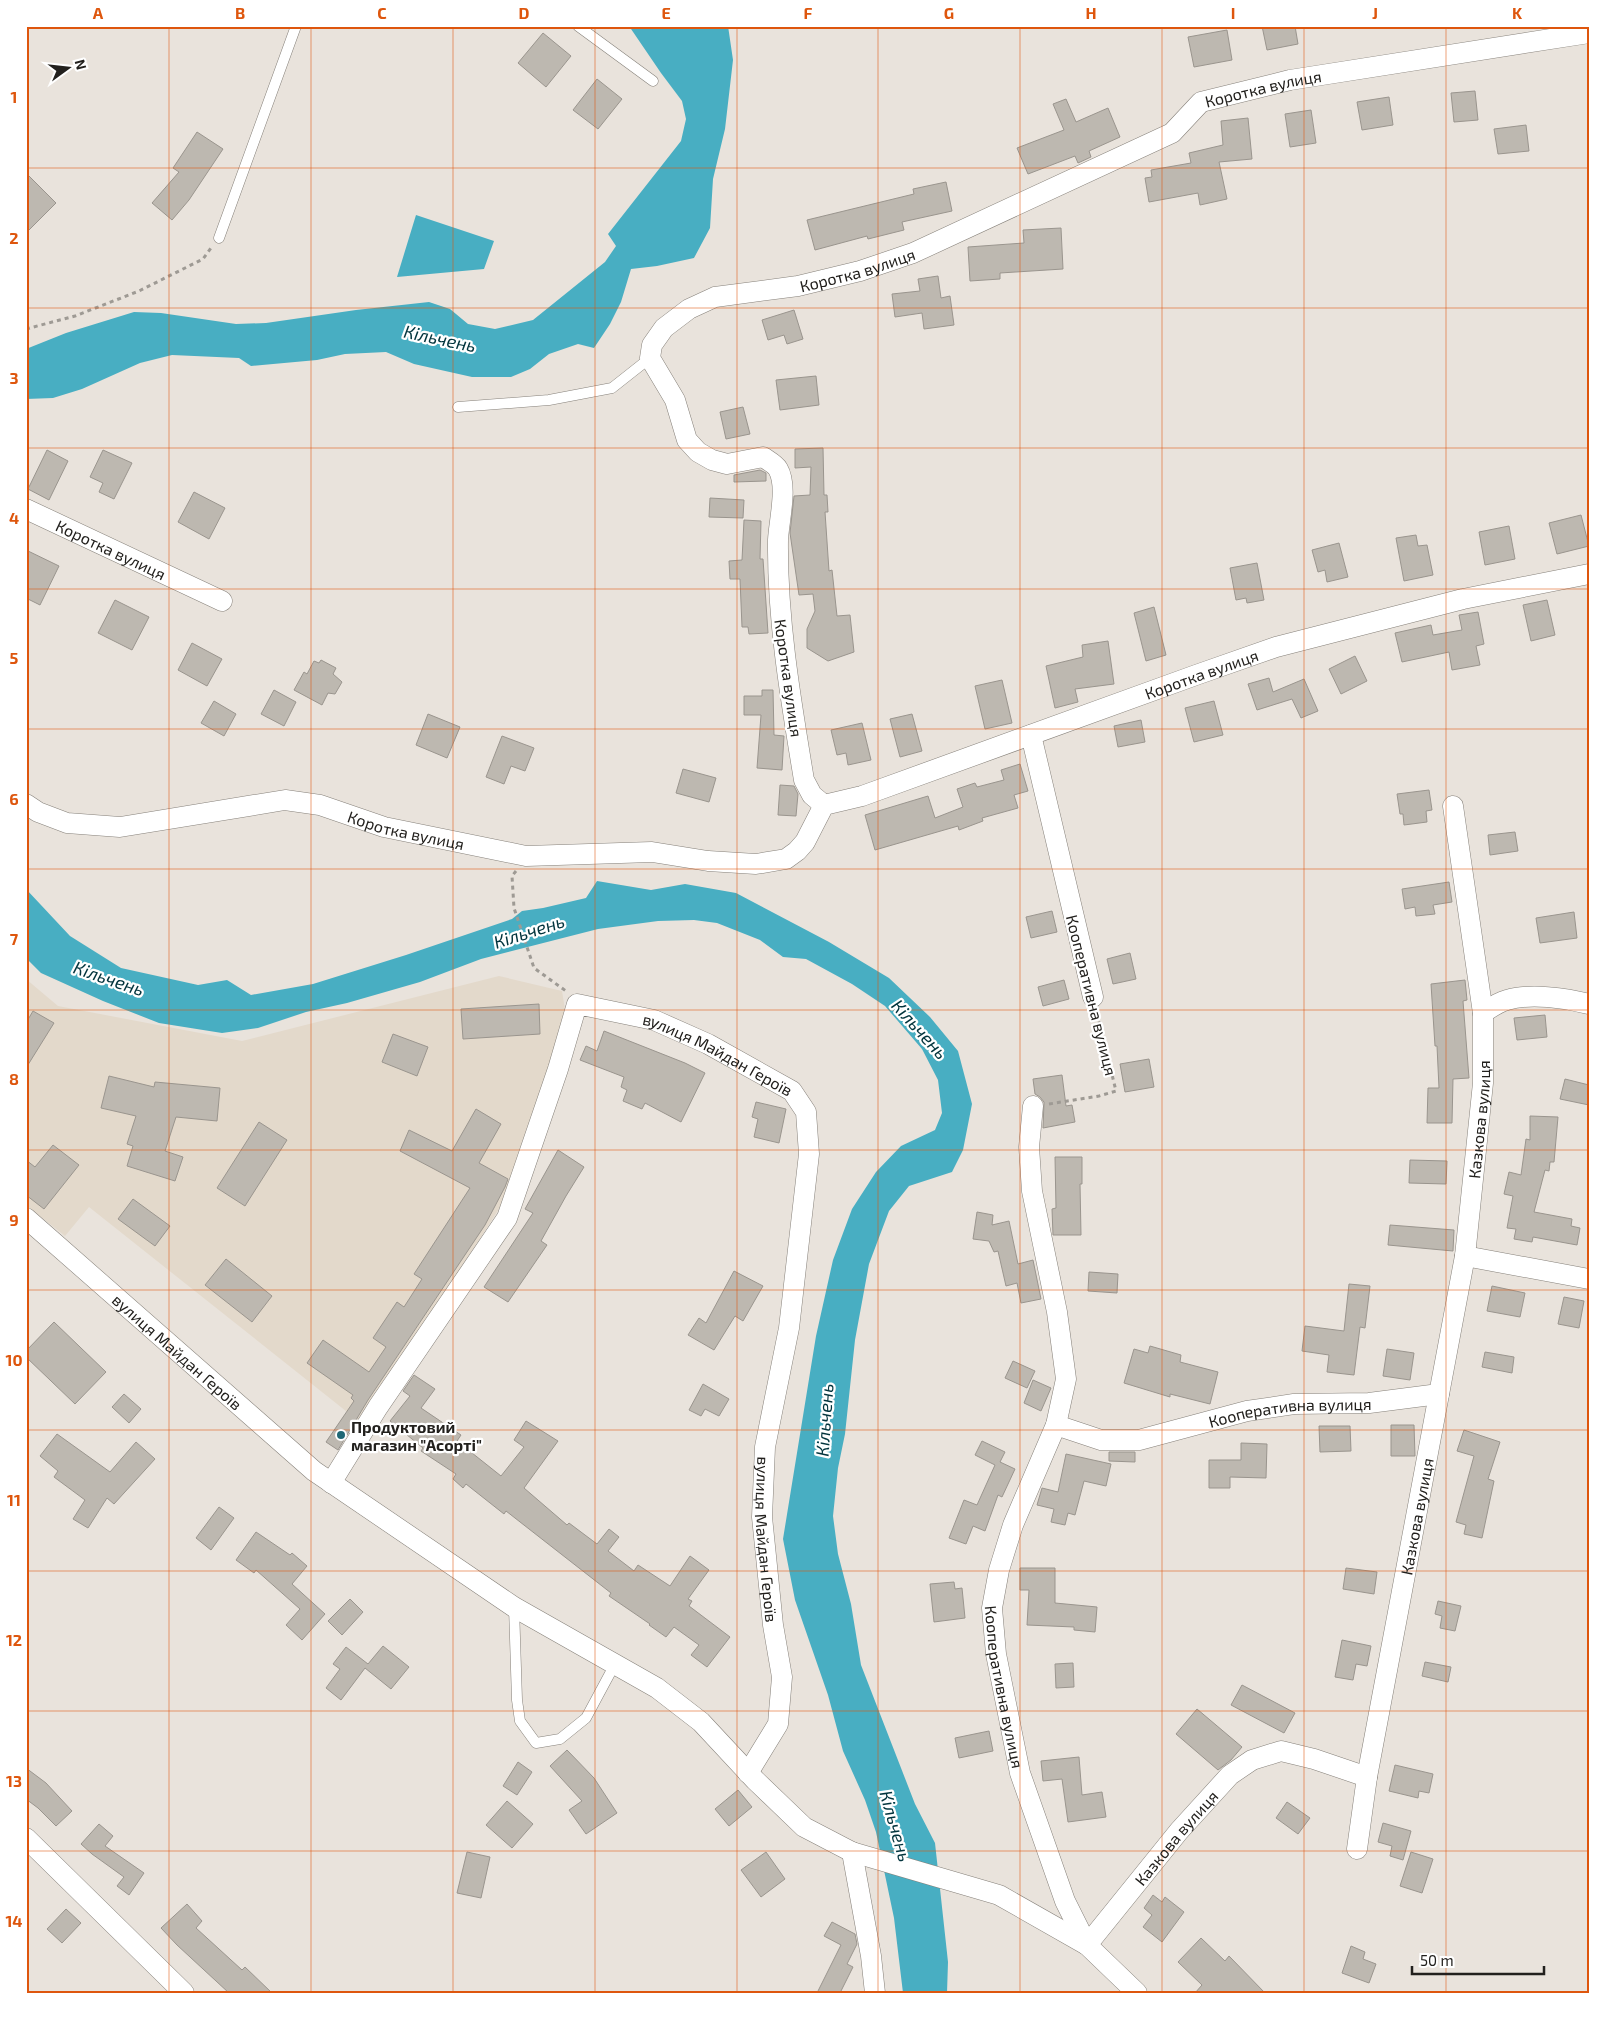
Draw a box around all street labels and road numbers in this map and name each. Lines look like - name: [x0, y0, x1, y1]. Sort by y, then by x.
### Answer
- street label: Коротка вулиця: [1203, 66, 1323, 110]
- street label: Коротка вулиця: [798, 244, 917, 295]
- street label: Коротка вулиця: [53, 515, 169, 583]
- street label: Коротка вулиця: [770, 618, 807, 738]
- street label: Коротка вулиця: [1142, 645, 1261, 702]
- street label: Коротка вулиця: [346, 806, 466, 853]
- street label: Кооперативна вулиця: [1062, 913, 1121, 1078]
- street label: вулиця Майдан Героїв: [641, 1008, 796, 1099]
- street label: Казкова вулиця: [1464, 1060, 1493, 1180]
- street label: вулиця Майдан Героїв: [109, 1289, 246, 1413]
- street label: Кооперативна вулиця: [1206, 1393, 1372, 1430]
- street label: вулиця Майдан Героїв: [752, 1456, 782, 1623]
- street label: Казкова вулиця: [1396, 1456, 1436, 1576]
- street label: Кооперативна вулиця: [982, 1605, 1028, 1770]
- street label: Казкова вулиця: [1130, 1786, 1221, 1889]

